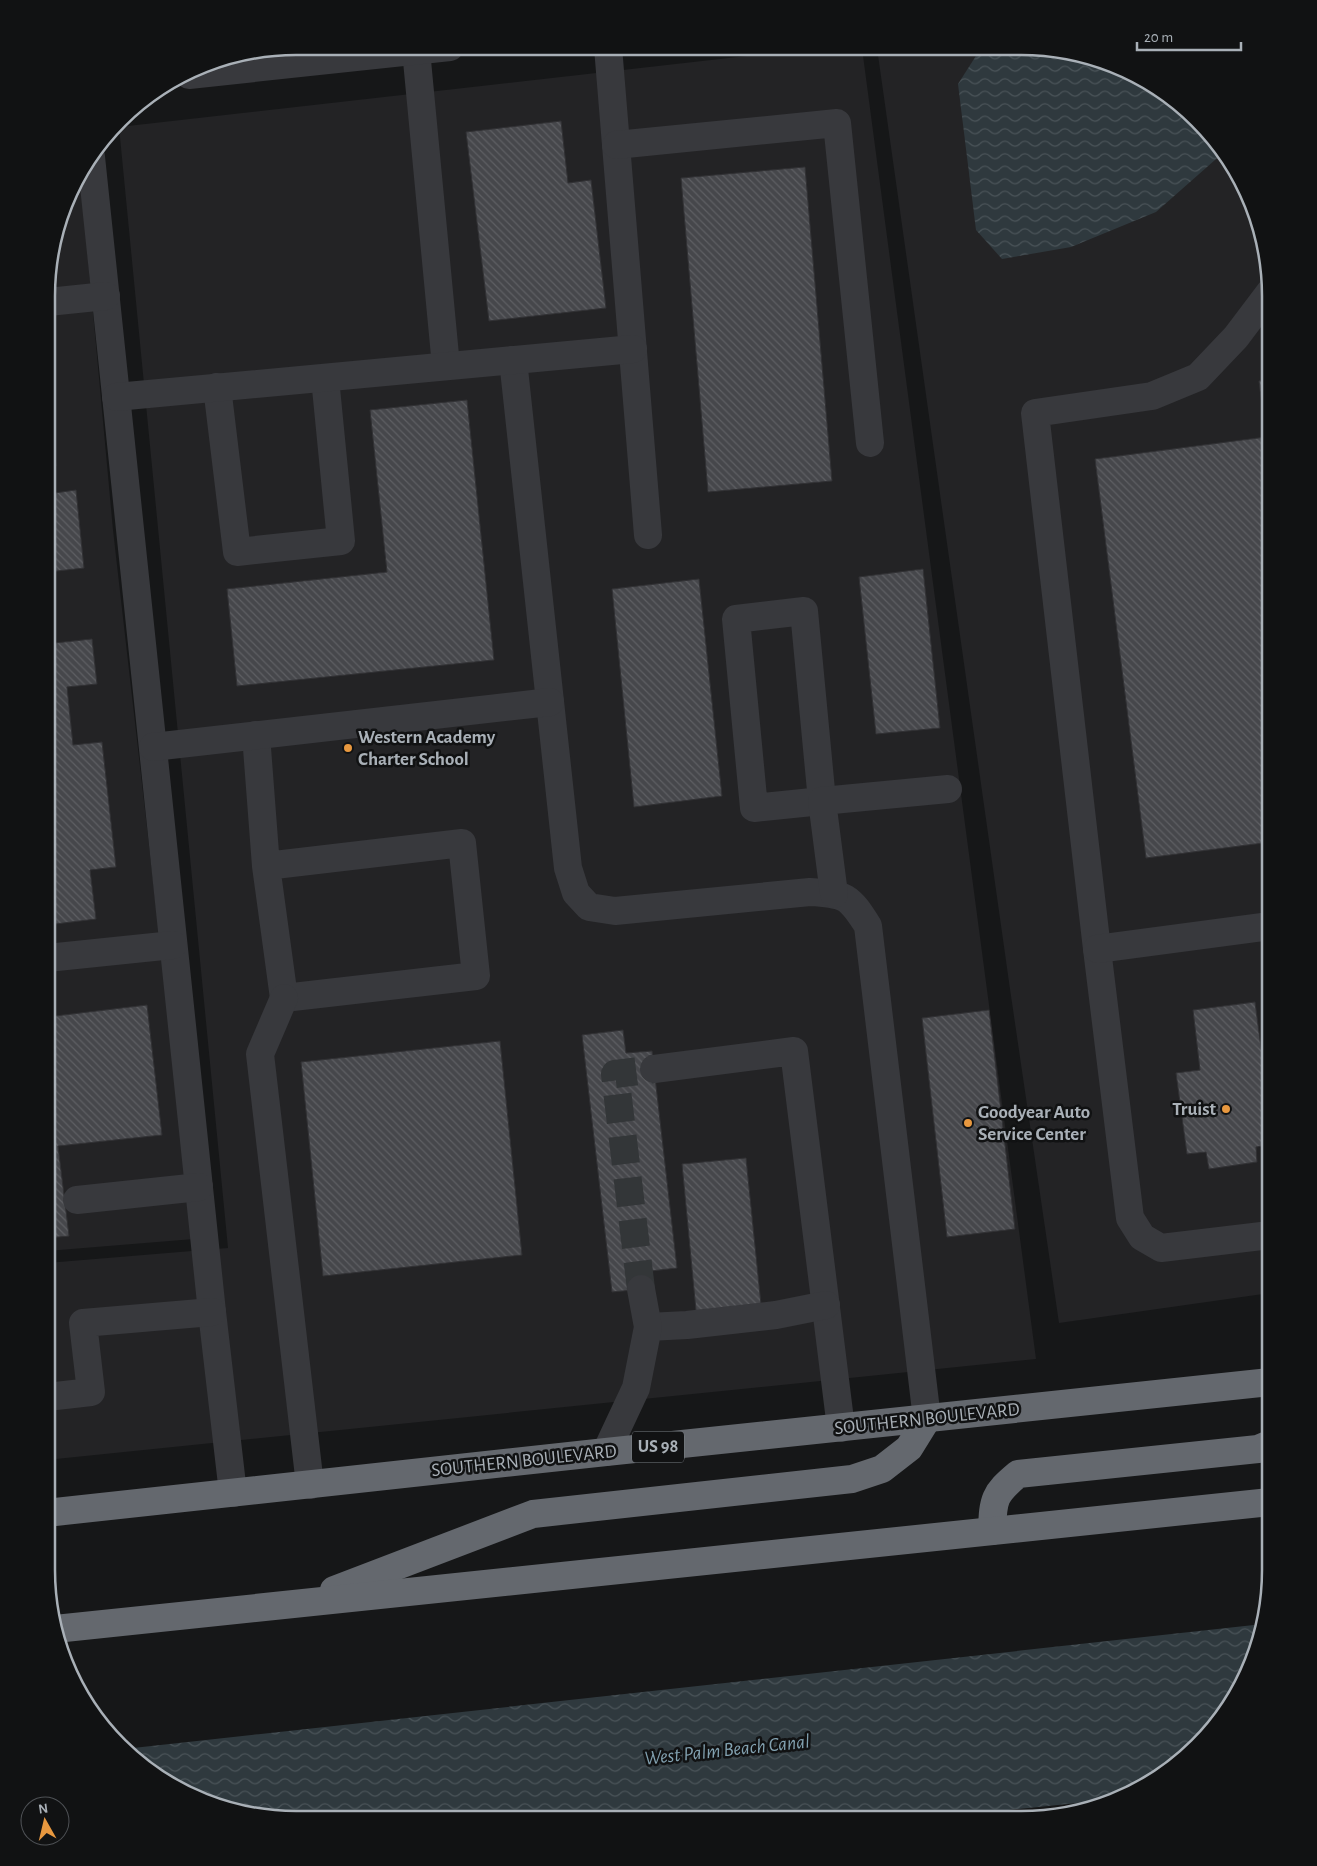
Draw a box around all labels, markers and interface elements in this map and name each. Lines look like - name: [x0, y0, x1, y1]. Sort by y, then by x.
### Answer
- scale bar: [1137, 20, 1241, 52]
- text: 20 m: [1144, 30, 1173, 45]
- place label: Western Academy Charter School: [358, 728, 496, 769]
- marker: Western Academy Charter School: [342, 742, 354, 754]
- place label: Truist: [1172, 1100, 1217, 1119]
- place label: Goodyear Auto Service Center: [978, 1103, 1090, 1144]
- marker: Truist: [1220, 1103, 1232, 1115]
- marker: Goodyear Auto Service Center: [962, 1117, 974, 1129]
- street label: SOUTHERN BOULEVARD: [833, 1400, 1021, 1438]
- road number: US 98: [632, 1431, 684, 1462]
- street label: SOUTHERN BOULEVARD: [430, 1442, 618, 1480]
- water label: West Palm Beach Canal: [643, 1731, 811, 1769]
- north arrow: [20, 1796, 70, 1846]
- text: N: [38, 1802, 49, 1817]

